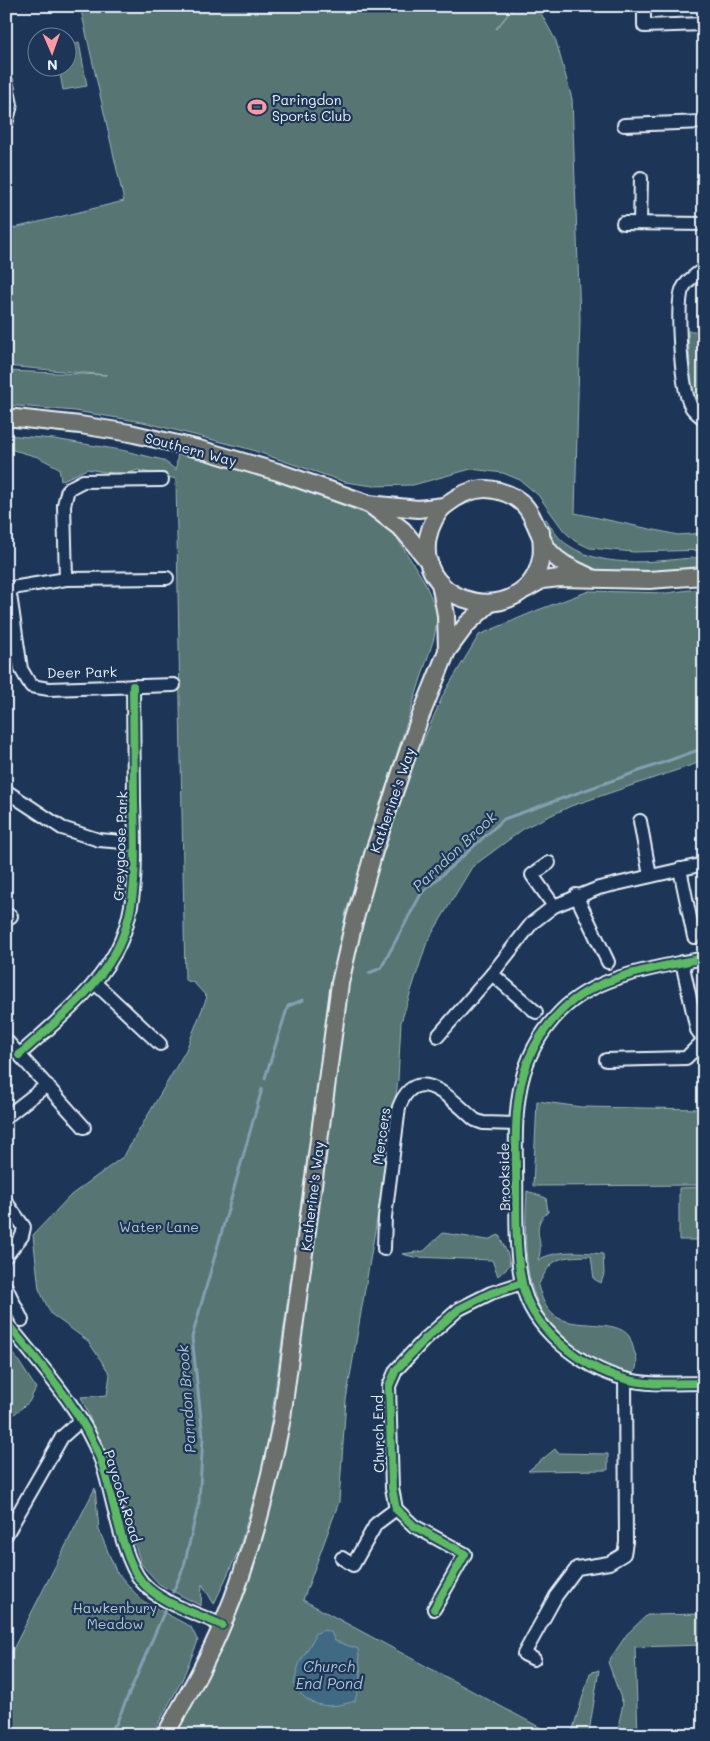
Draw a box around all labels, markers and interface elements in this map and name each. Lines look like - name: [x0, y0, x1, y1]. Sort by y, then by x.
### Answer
- north arrow: [28, 28, 78, 78]
- text: N: [47, 56, 58, 75]
- place label: Paringdon Sports Club: [272, 90, 351, 125]
- sports icon: Paringdon Sports Club: [246, 96, 268, 118]
- street label: Southern Way: [143, 428, 239, 470]
- street label: Deer Park: [47, 662, 117, 682]
- street label: Katherine's Way: [365, 745, 419, 855]
- street label: Greygoose Park: [109, 791, 131, 901]
- water label: Parndon Brook: [408, 806, 501, 895]
- street label: Mercers: [368, 1106, 394, 1166]
- street label: Katherine's Way: [296, 1140, 328, 1252]
- street label: Brookside: [494, 1143, 514, 1211]
- park label: Water Lane: [119, 1217, 199, 1236]
- water label: Parndon Brook: [172, 1343, 200, 1454]
- street label: Church End: [368, 1395, 388, 1473]
- street label: Paycock Road: [100, 1447, 146, 1545]
- park label: Hawkenbury Meadow: [73, 1598, 157, 1633]
- water label: Church End Pond: [295, 1656, 364, 1693]

